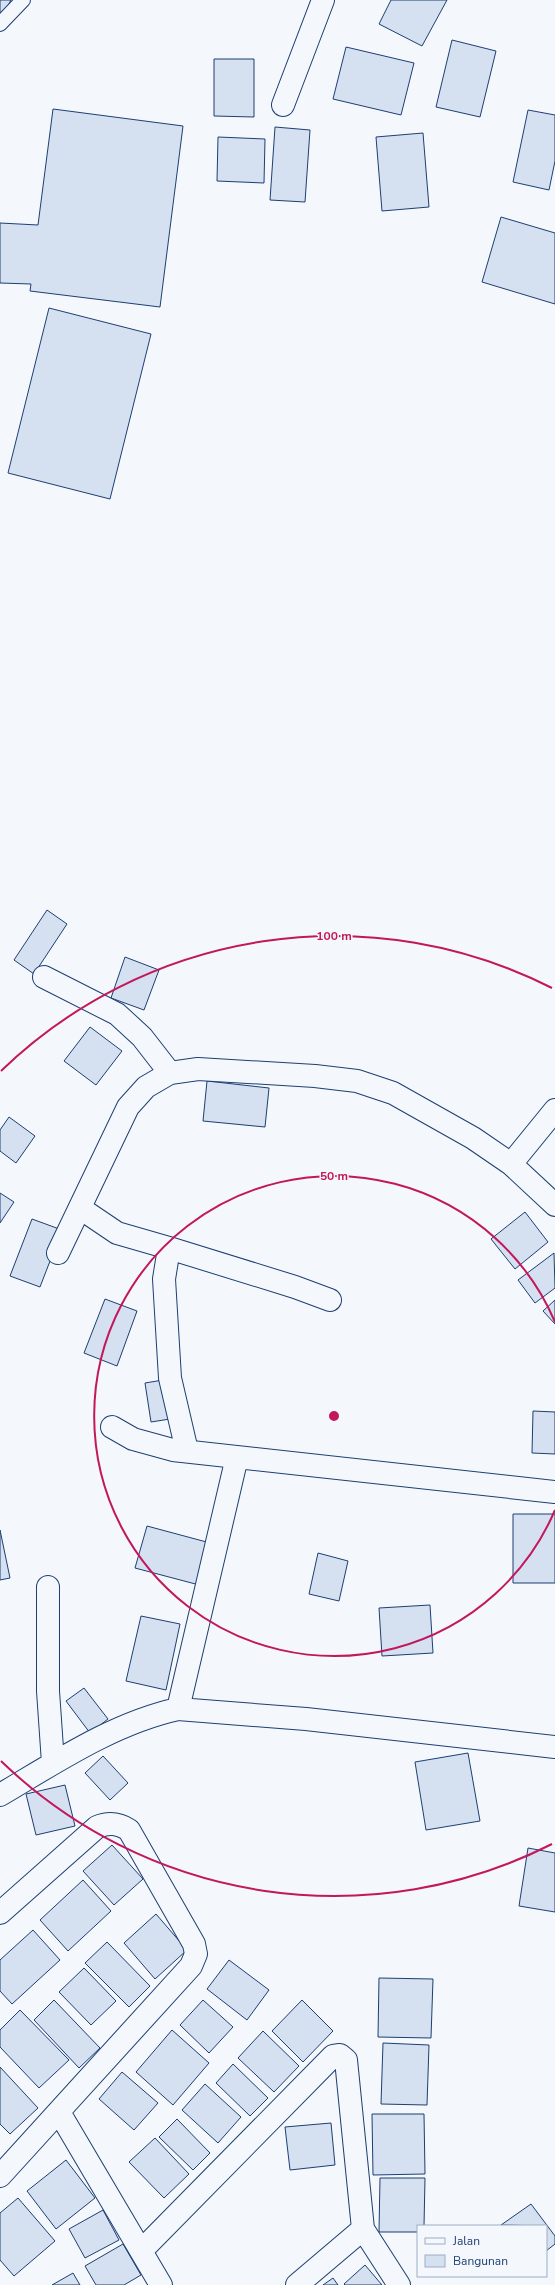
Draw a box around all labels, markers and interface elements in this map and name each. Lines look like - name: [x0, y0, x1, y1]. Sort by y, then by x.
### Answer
- text: 100 m: [316, 928, 352, 944]
- text: 50 m: [320, 1168, 348, 1184]
- centre of rings: [327, 1409, 341, 1423]
- legend: [417, 2225, 547, 2277]
- text: Jalan: [452, 2233, 480, 2249]
- text: Bangunan: [453, 2253, 508, 2269]

